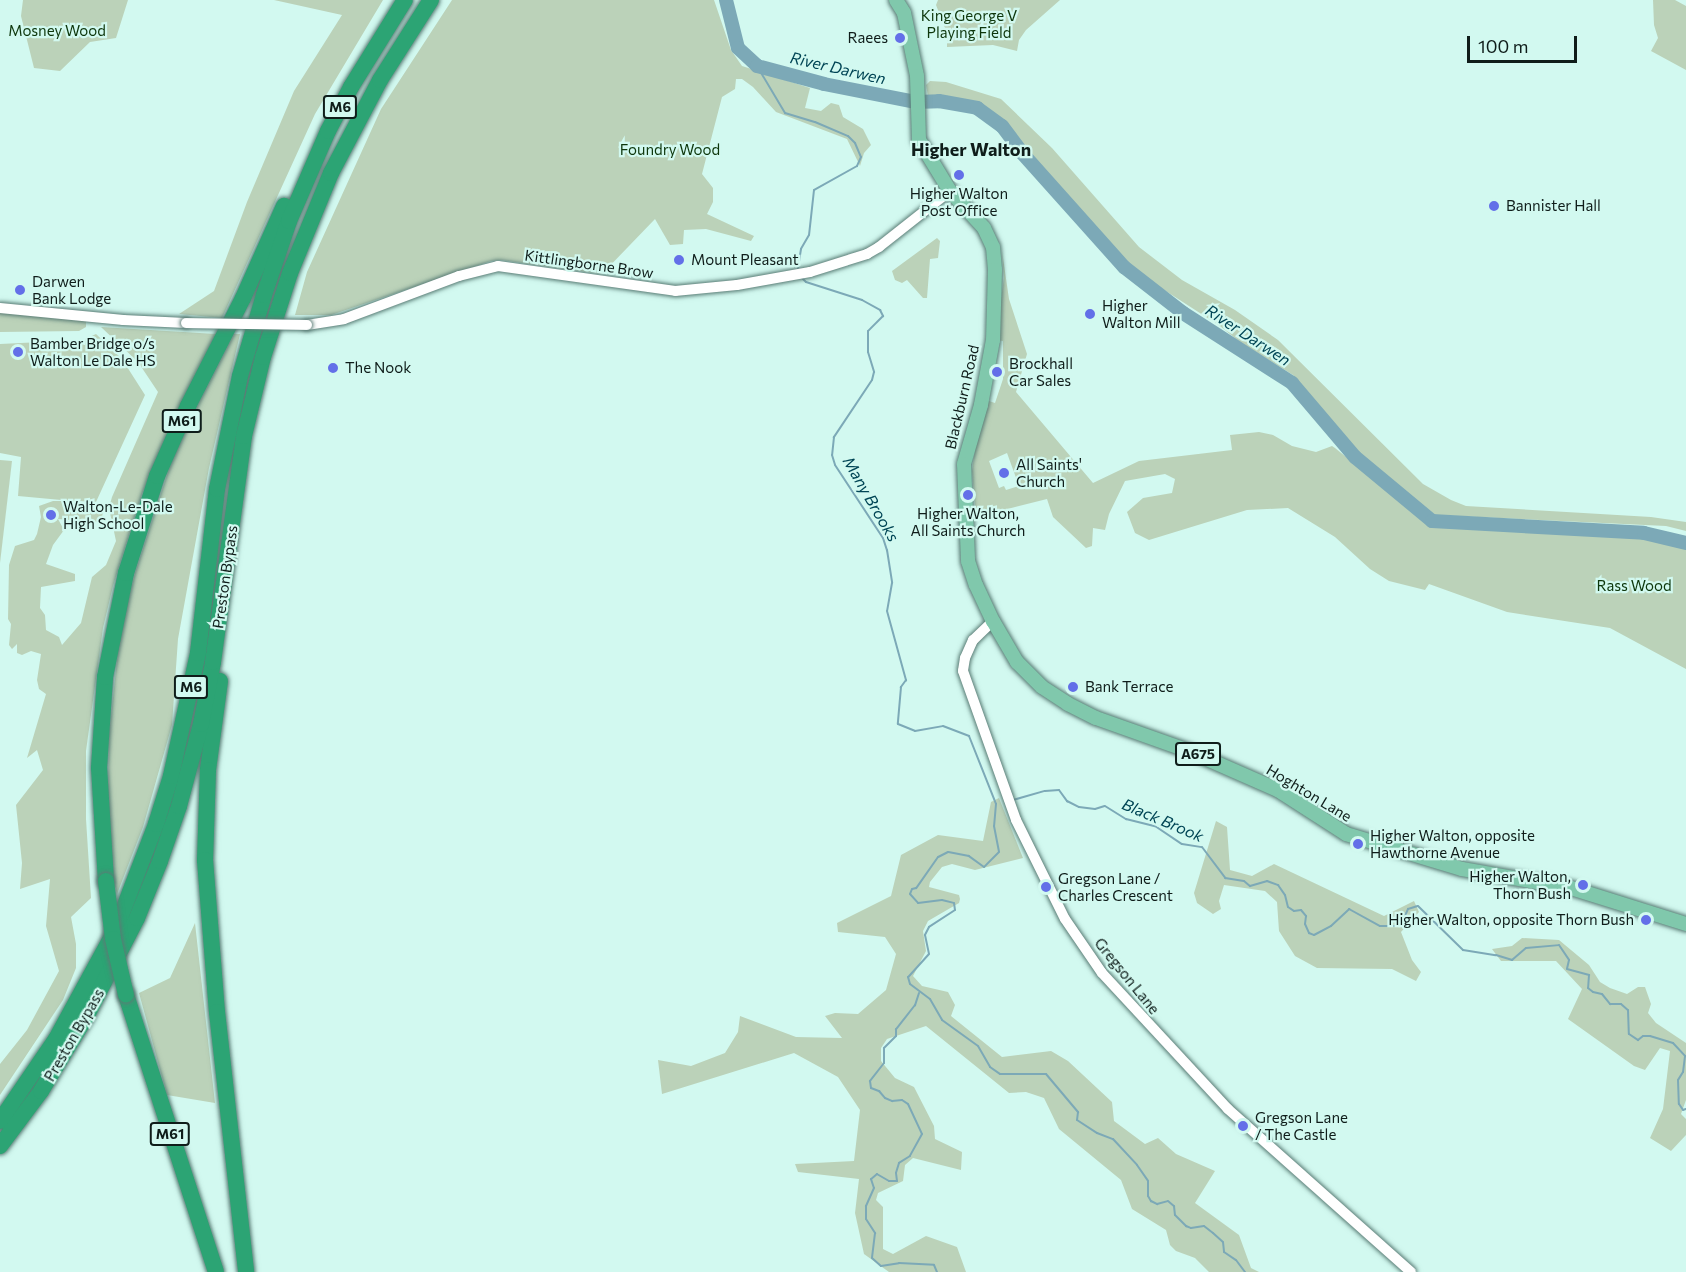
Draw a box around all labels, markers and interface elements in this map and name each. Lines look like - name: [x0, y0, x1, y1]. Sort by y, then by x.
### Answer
- park label: King George V Playing Field: [921, 6, 1017, 41]
- park label: Mosney Wood: [8, 22, 106, 40]
- scale bar: [1470, 24, 1580, 62]
- place label: Raees: [847, 29, 888, 47]
- marker: Raees: [893, 31, 907, 45]
- text: 100 m: [1478, 35, 1528, 57]
- water label: River Darwen: [788, 48, 888, 88]
- road number: M6: [322, 96, 358, 118]
- district label: Higher Walton: [911, 138, 1031, 160]
- park label: Foundry Wood: [620, 141, 720, 159]
- marker: Higher Walton Post Office: [952, 168, 966, 182]
- place label: Higher Walton Post Office: [910, 184, 1008, 219]
- place label: Bannister Hall: [1506, 197, 1601, 215]
- marker: Bannister Hall: [1487, 199, 1501, 213]
- street label: Kittlingborne Brow: [523, 246, 655, 282]
- place label: Mount Pleasant: [691, 251, 799, 269]
- marker: Mount Pleasant: [672, 253, 686, 267]
- place label: Darwen Bank Lodge: [32, 272, 111, 307]
- marker: Darwen Bank Lodge: [13, 283, 27, 297]
- place label: Higher Walton Mill: [1102, 296, 1180, 331]
- water label: River Darwen: [1202, 300, 1294, 370]
- marker: Higher Walton Mill: [1083, 307, 1097, 321]
- place label: Bamber Bridge o/s Walton Le Dale HS: [30, 334, 156, 369]
- street label: Blackburn Road: [941, 343, 983, 451]
- marker: Bamber Bridge o/s Walton Le Dale HS: [11, 345, 25, 359]
- place label: Brockhall Car Sales: [1009, 354, 1073, 389]
- place label: The Nook: [345, 359, 411, 377]
- marker: The Nook: [326, 361, 340, 375]
- marker: Brockhall Car Sales: [990, 365, 1004, 379]
- road number: M61: [161, 410, 203, 432]
- water label: Many Brooks: [839, 453, 903, 545]
- place label: All Saints' Church: [1016, 455, 1082, 490]
- marker: All Saints' Church: [997, 466, 1011, 480]
- marker: Higher Walton, All Saints Church: [961, 488, 975, 502]
- place label: Walton-Le-Dale High School: [63, 497, 173, 532]
- place label: Higher Walton, All Saints Church: [911, 504, 1025, 539]
- marker: Walton-Le-Dale High School: [44, 508, 58, 522]
- street label: Preston Bypass: [209, 524, 241, 630]
- park label: Rass Wood: [1596, 577, 1672, 595]
- road number: M6: [173, 676, 209, 698]
- place label: Bank Terrace: [1085, 678, 1174, 696]
- marker: Bank Terrace: [1066, 680, 1080, 694]
- road number: A675: [1174, 743, 1222, 765]
- street label: Hoghton Lane: [1263, 760, 1355, 826]
- water label: Black Brook: [1119, 794, 1207, 846]
- place label: Higher Walton, opposite Hawthorne Avenue: [1370, 826, 1535, 861]
- marker: Higher Walton, opposite Hawthorne Avenue: [1351, 837, 1365, 851]
- place label: Higher Walton, Thorn Bush: [1469, 867, 1571, 902]
- place label: Gregson Lane / Charles Crescent: [1058, 869, 1173, 904]
- marker: Higher Walton, Thorn Bush: [1576, 878, 1590, 892]
- marker: Gregson Lane / Charles Crescent: [1039, 880, 1053, 894]
- place label: Higher Walton, opposite Thorn Bush: [1388, 911, 1634, 929]
- marker: Higher Walton, opposite Thorn Bush: [1639, 913, 1653, 927]
- street label: Gregson Lane: [1091, 934, 1163, 1018]
- street label: Preston Bypass: [40, 985, 108, 1085]
- place label: Gregson Lane / The Castle: [1255, 1108, 1348, 1143]
- marker: Gregson Lane / The Castle: [1236, 1119, 1250, 1133]
- road number: M61: [149, 1123, 191, 1145]

